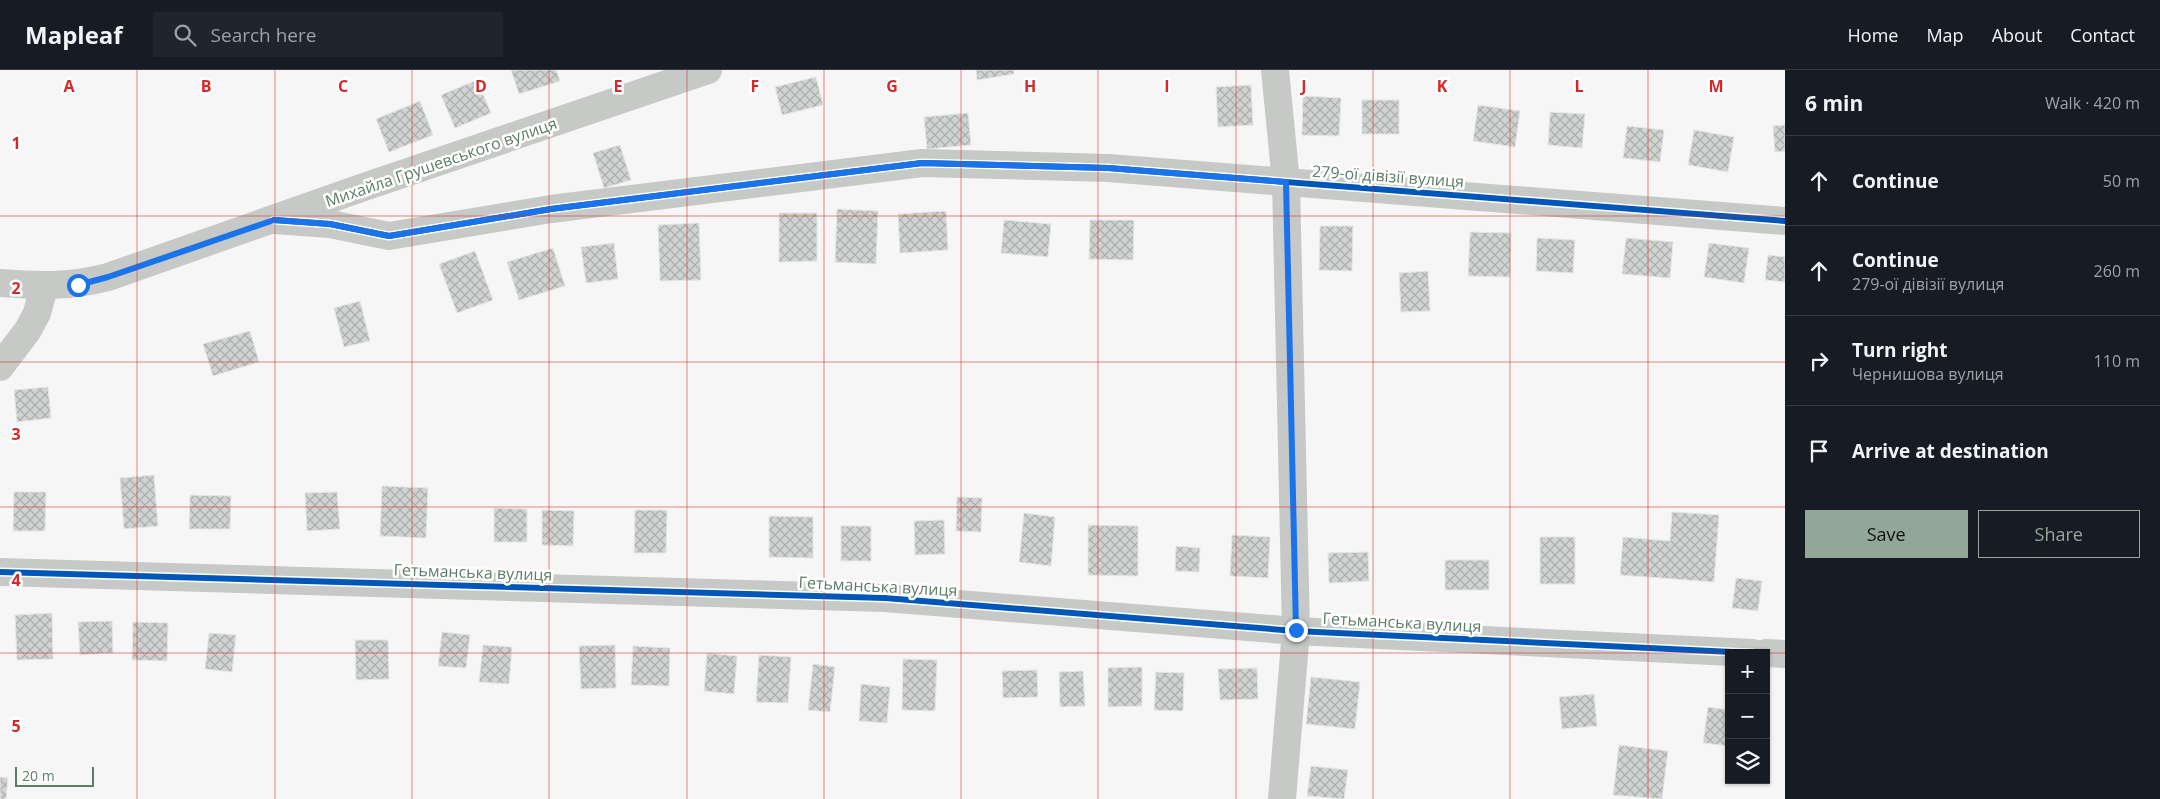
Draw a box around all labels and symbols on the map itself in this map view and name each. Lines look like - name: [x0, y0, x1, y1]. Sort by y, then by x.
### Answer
- text: A: [63, 75, 75, 97]
- text: B: [201, 75, 211, 97]
- text: C: [338, 75, 348, 97]
- text: D: [475, 75, 487, 97]
- text: E: [614, 75, 623, 97]
- text: F: [751, 75, 759, 97]
- text: G: [886, 75, 898, 97]
- text: H: [1024, 75, 1036, 97]
- text: I: [1164, 75, 1170, 97]
- text: J: [1299, 75, 1307, 97]
- text: K: [1437, 75, 1448, 97]
- text: L: [1574, 75, 1584, 97]
- text: M: [1708, 75, 1724, 97]
- street label: Михайла Грушевського вулиця: [322, 112, 560, 212]
- text: 1: [11, 132, 21, 154]
- street label: 279-ої дівізії вулиця: [1311, 160, 1465, 192]
- route start: [67, 274, 90, 297]
- text: 2: [11, 277, 21, 299]
- text: 3: [11, 423, 21, 445]
- street label: Гетьманська вулиця: [393, 558, 553, 586]
- text: 4: [11, 569, 21, 591]
- street label: Гетьманська вулиця: [798, 571, 958, 601]
- street label: Гетьманська вулиця: [1322, 607, 1482, 637]
- route end: [1285, 619, 1308, 642]
- text: 5: [11, 715, 21, 737]
- scale bar: [15, 764, 94, 787]

